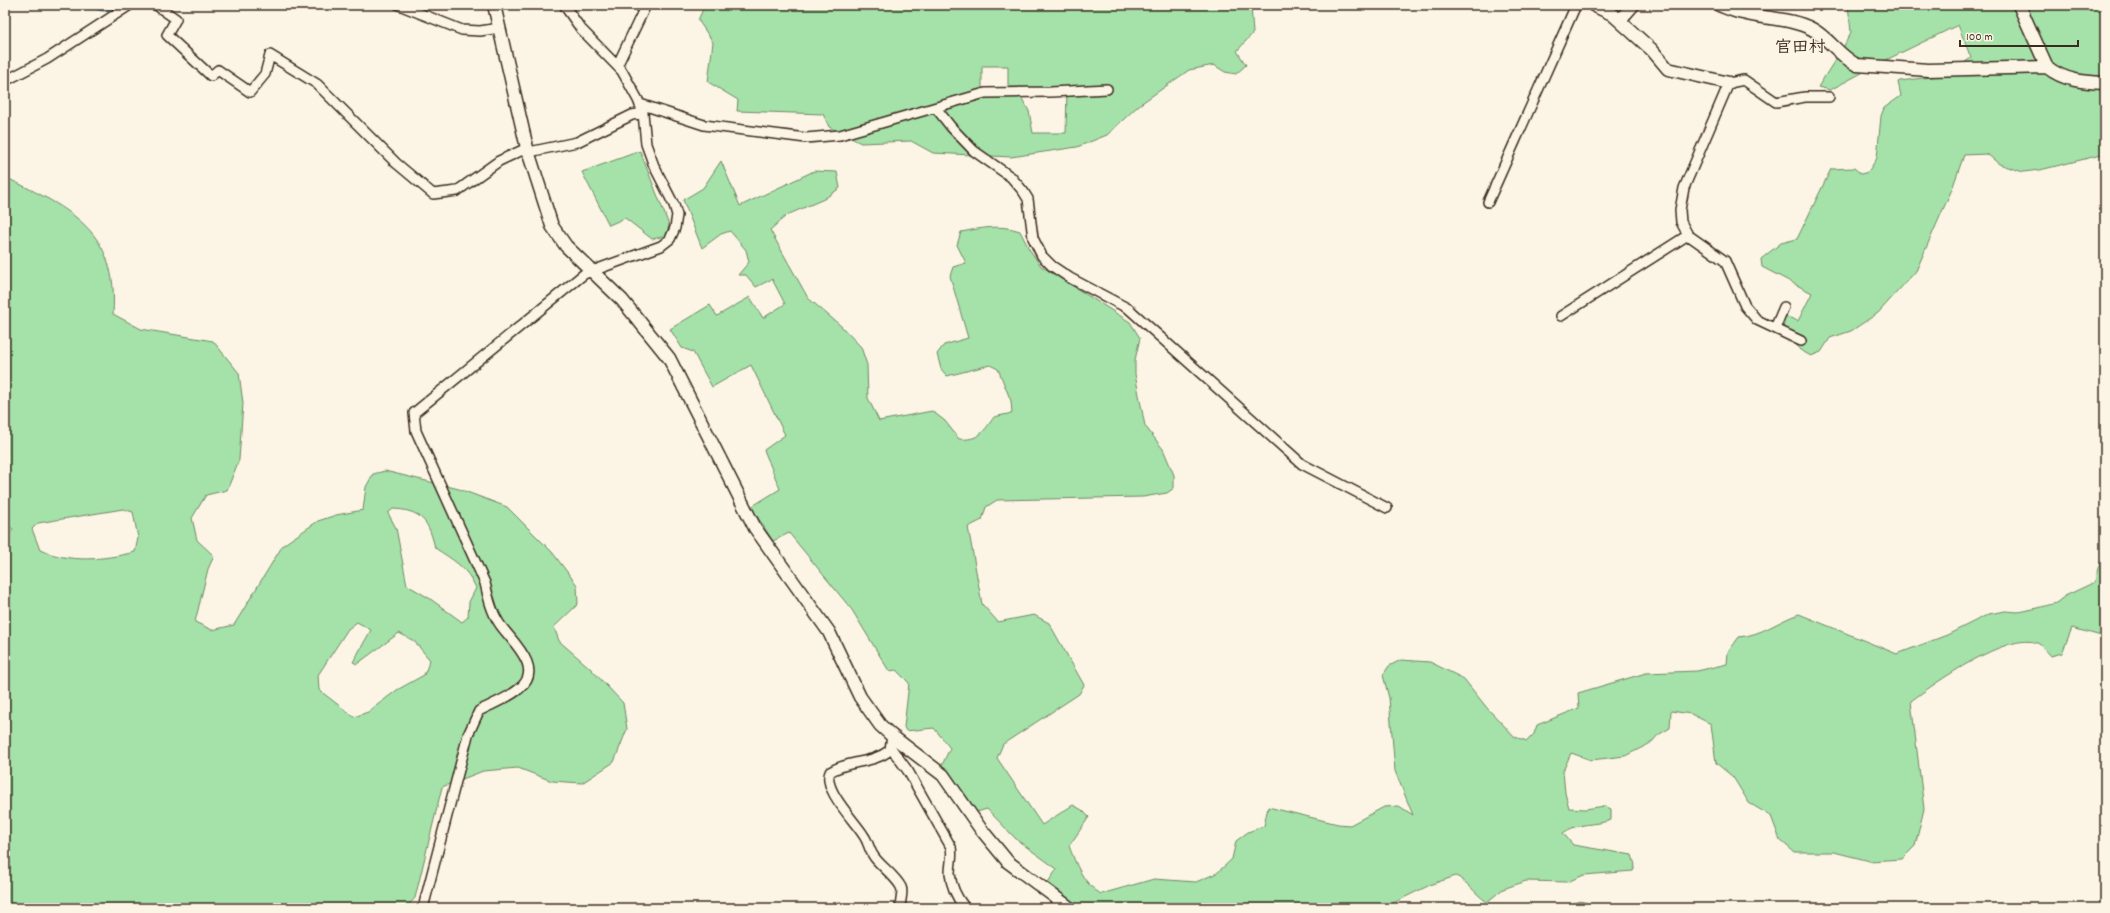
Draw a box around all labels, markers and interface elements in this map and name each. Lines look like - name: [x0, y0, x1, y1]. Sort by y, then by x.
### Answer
- scale bar: [1960, 22, 2078, 48]
- text: 100 m: [1966, 29, 1993, 46]
- district label: 官田村: [1775, 37, 1826, 61]

